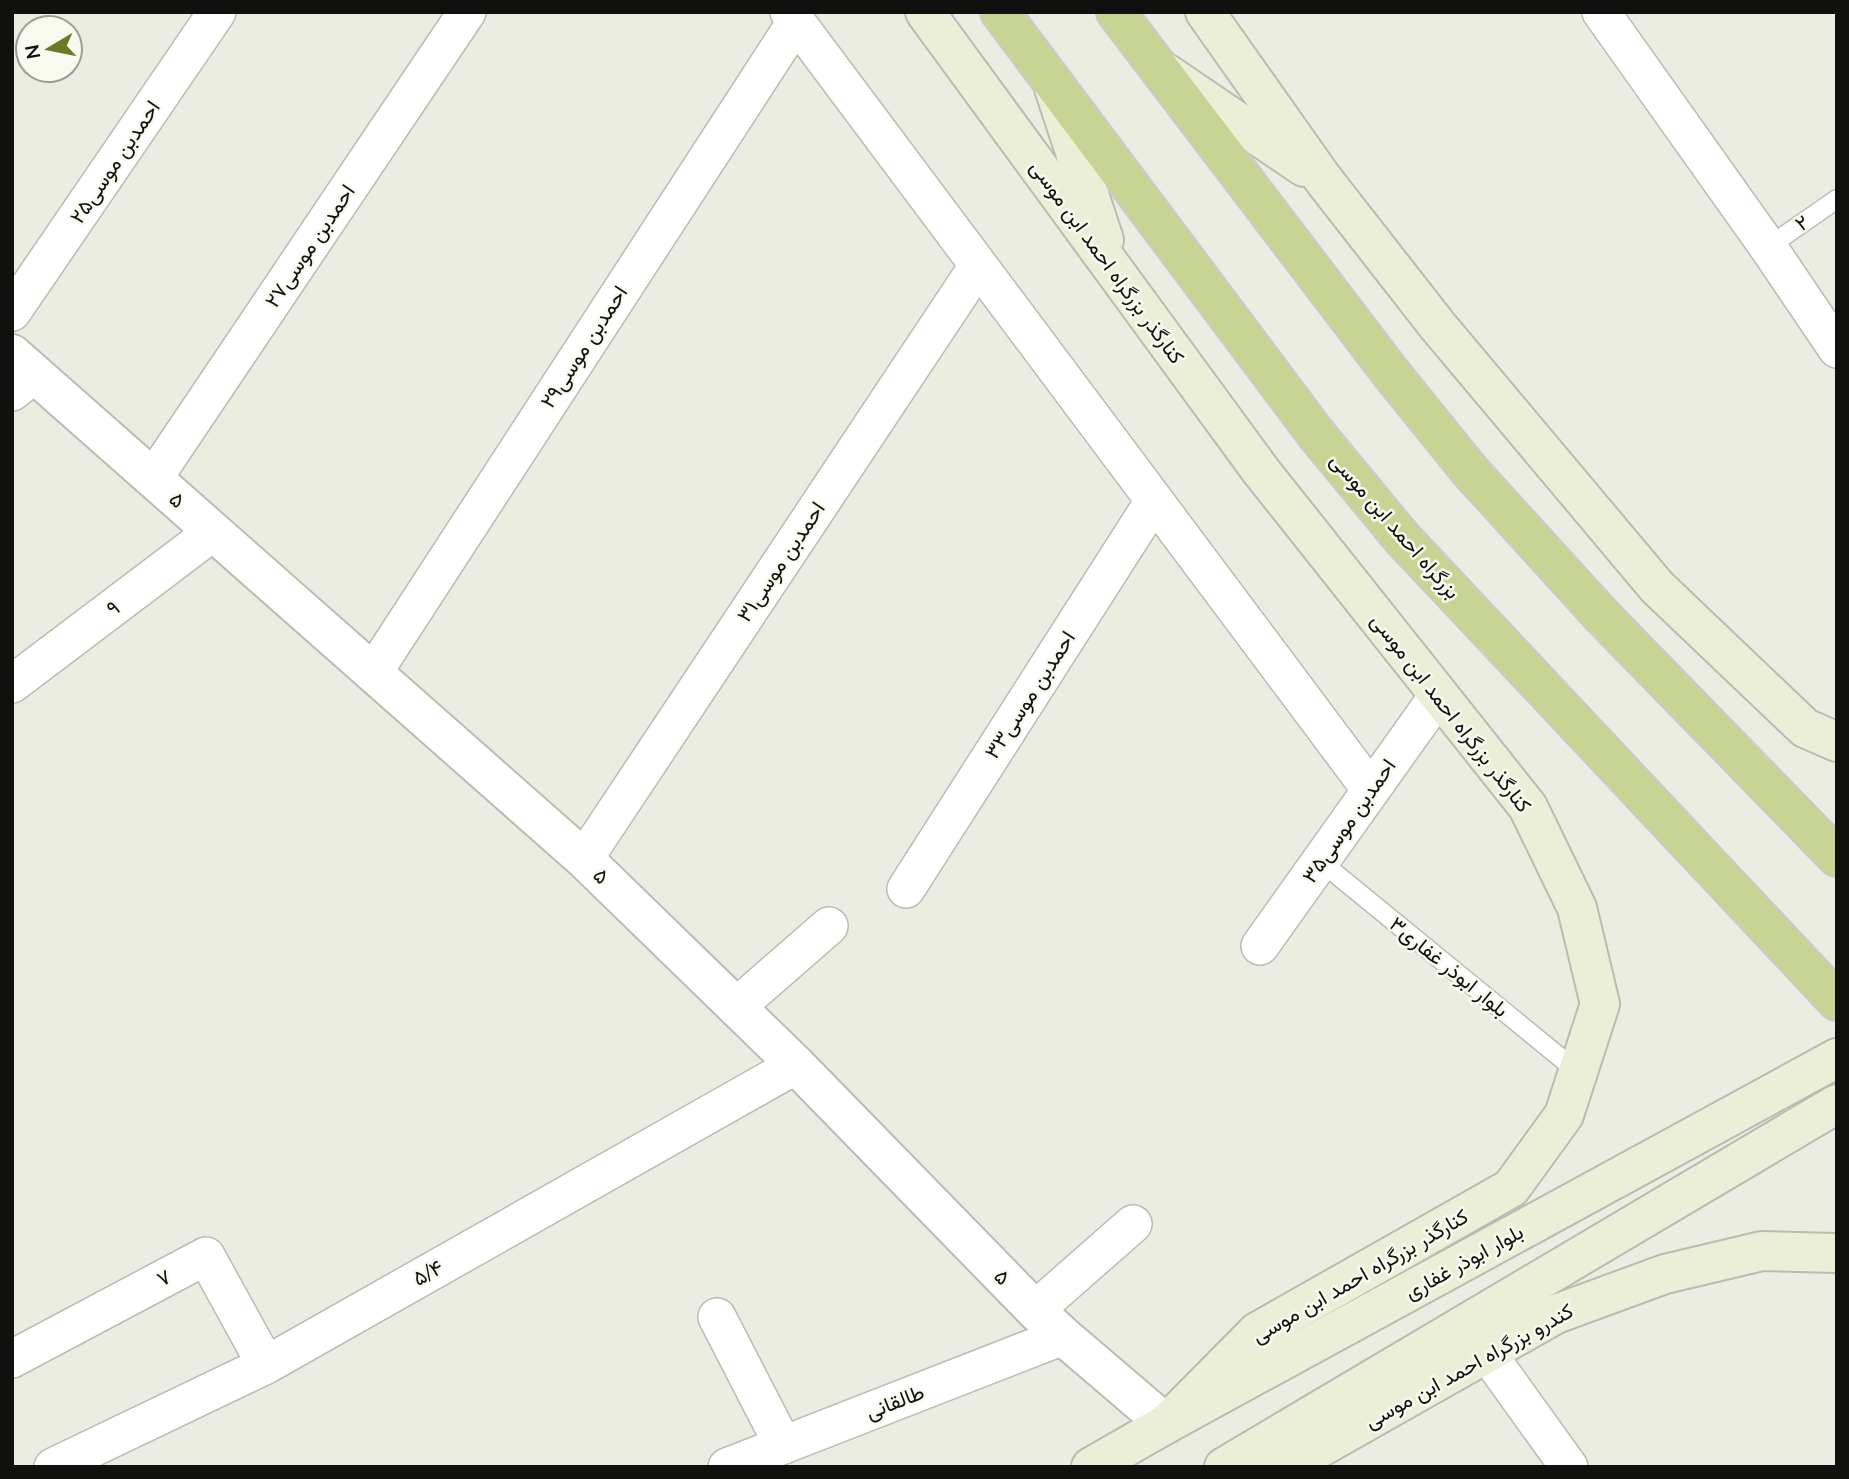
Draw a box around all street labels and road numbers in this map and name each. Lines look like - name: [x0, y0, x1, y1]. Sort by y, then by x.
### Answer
- street label: ۲۵احمدبن موسی: [63, 95, 166, 229]
- street label: کنارگذر بزرگراه احمد ابن موسی: [1024, 154, 1191, 369]
- street label: ۲۷احمدبن موسی: [258, 179, 361, 313]
- street label: ۲: [1789, 208, 1813, 236]
- street label: ۲۹احمدبن موسی: [534, 280, 633, 413]
- street label: بزرگراه احمد ابن موسی: [1324, 447, 1466, 604]
- street label: ۵: [164, 485, 191, 513]
- street label: ۳۱احمدبن موسی: [730, 496, 831, 627]
- street label: ۹: [101, 594, 124, 621]
- street label: کنارگذر بزرگراه احمد ابن موسی: [1365, 608, 1538, 818]
- street label: ۳۳احمدبن موسی: [978, 626, 1081, 764]
- street label: ۳۵احمدبن موسی: [1296, 753, 1402, 888]
- street label: ۵: [588, 862, 615, 889]
- street label: بلوار ابوذر غفاری۳: [1384, 910, 1514, 1023]
- street label: کنارگذر بزرگراه احمد ابن موسی: [1247, 1202, 1473, 1349]
- street label: بلوار ابوذر غفاری: [1400, 1218, 1528, 1305]
- street label: ۵/۴: [408, 1253, 447, 1291]
- street label: ۷: [152, 1263, 175, 1292]
- street label: ۵: [989, 1263, 1016, 1290]
- street label: کندرو بزرگراه احمد ابن موسی: [1360, 1297, 1578, 1434]
- street label: طالقانی: [862, 1378, 928, 1424]

